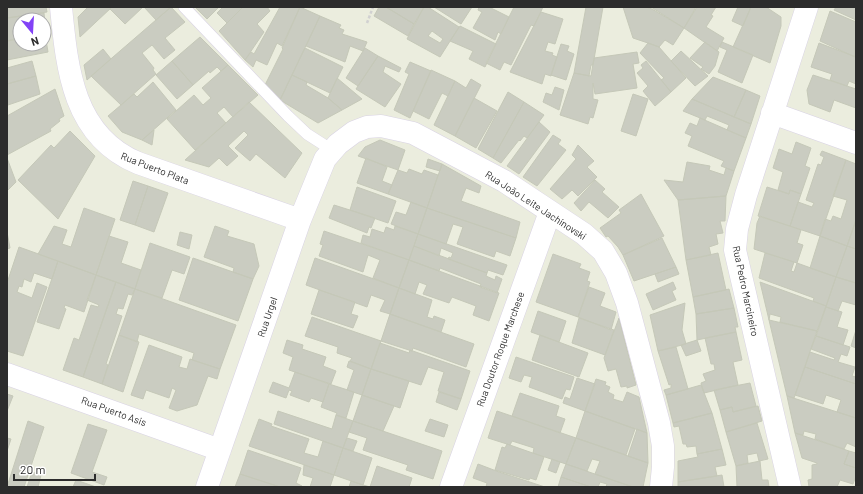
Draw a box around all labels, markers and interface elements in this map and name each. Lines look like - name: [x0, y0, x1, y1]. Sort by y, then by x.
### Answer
- north arrow: [12, 12, 52, 52]
- text: N: [30, 35, 41, 49]
- street label: Rua Puerto Plata: [119, 150, 191, 186]
- street label: Rua João Leite Jachinovski: [483, 168, 589, 242]
- street label: Rua Pedro Marcineiro: [731, 245, 761, 337]
- street label: Rua Doutor Roque Marchese: [474, 290, 526, 408]
- street label: Rua Urgel: [255, 295, 279, 339]
- street label: Rua Puerto Asis: [80, 394, 148, 428]
- scale bar: [14, 456, 95, 482]
- text: 20 m: [20, 462, 46, 476]

